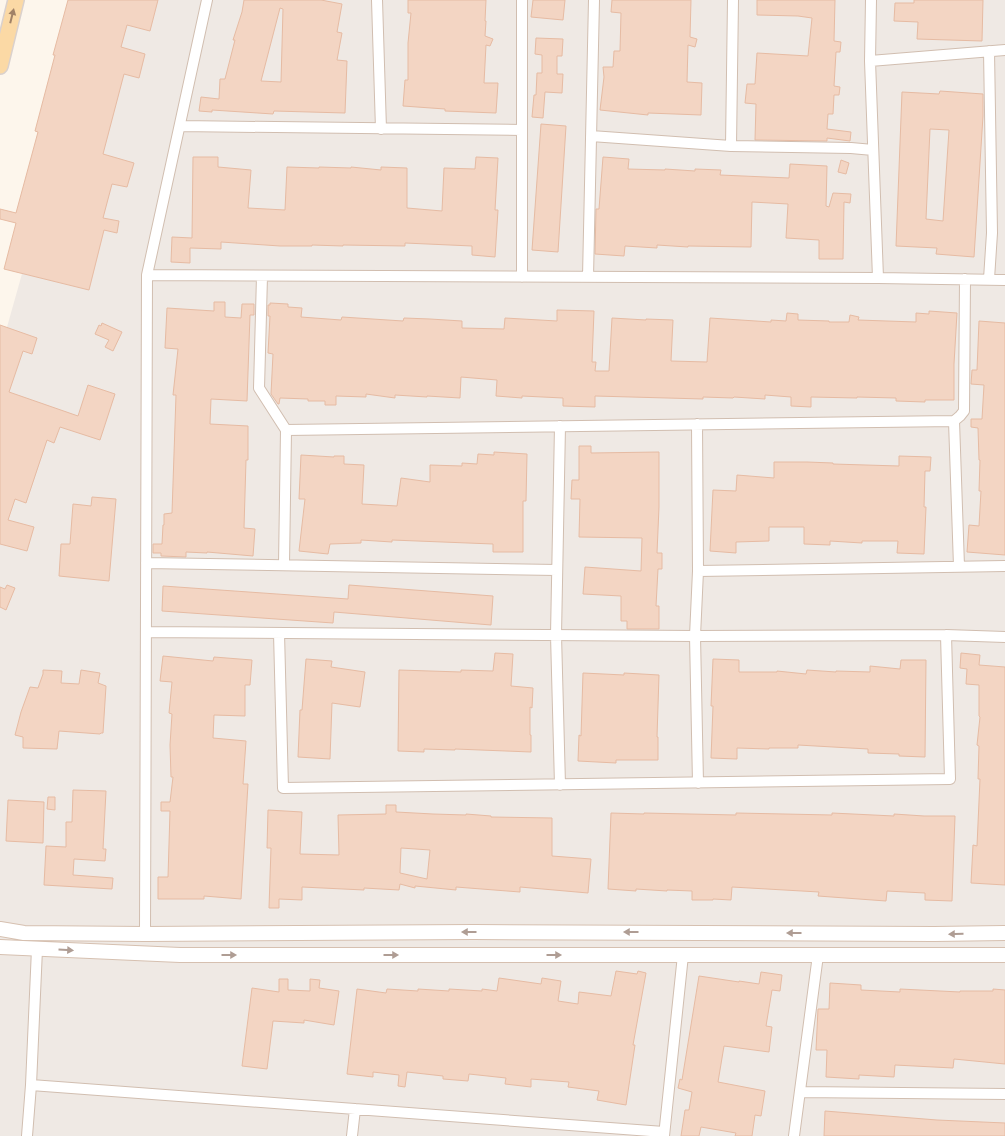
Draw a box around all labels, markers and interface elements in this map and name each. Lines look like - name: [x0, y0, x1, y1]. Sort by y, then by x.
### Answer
- one-way arrow: [8, 8, 16, 23]
- one-way arrow: [461, 928, 477, 936]
- one-way arrow: [623, 928, 639, 936]
- one-way arrow: [786, 929, 802, 937]
- one-way arrow: [948, 930, 964, 938]
- one-way arrow: [58, 946, 74, 954]
- one-way arrow: [221, 951, 237, 959]
- one-way arrow: [383, 951, 399, 959]
- one-way arrow: [546, 951, 562, 959]

